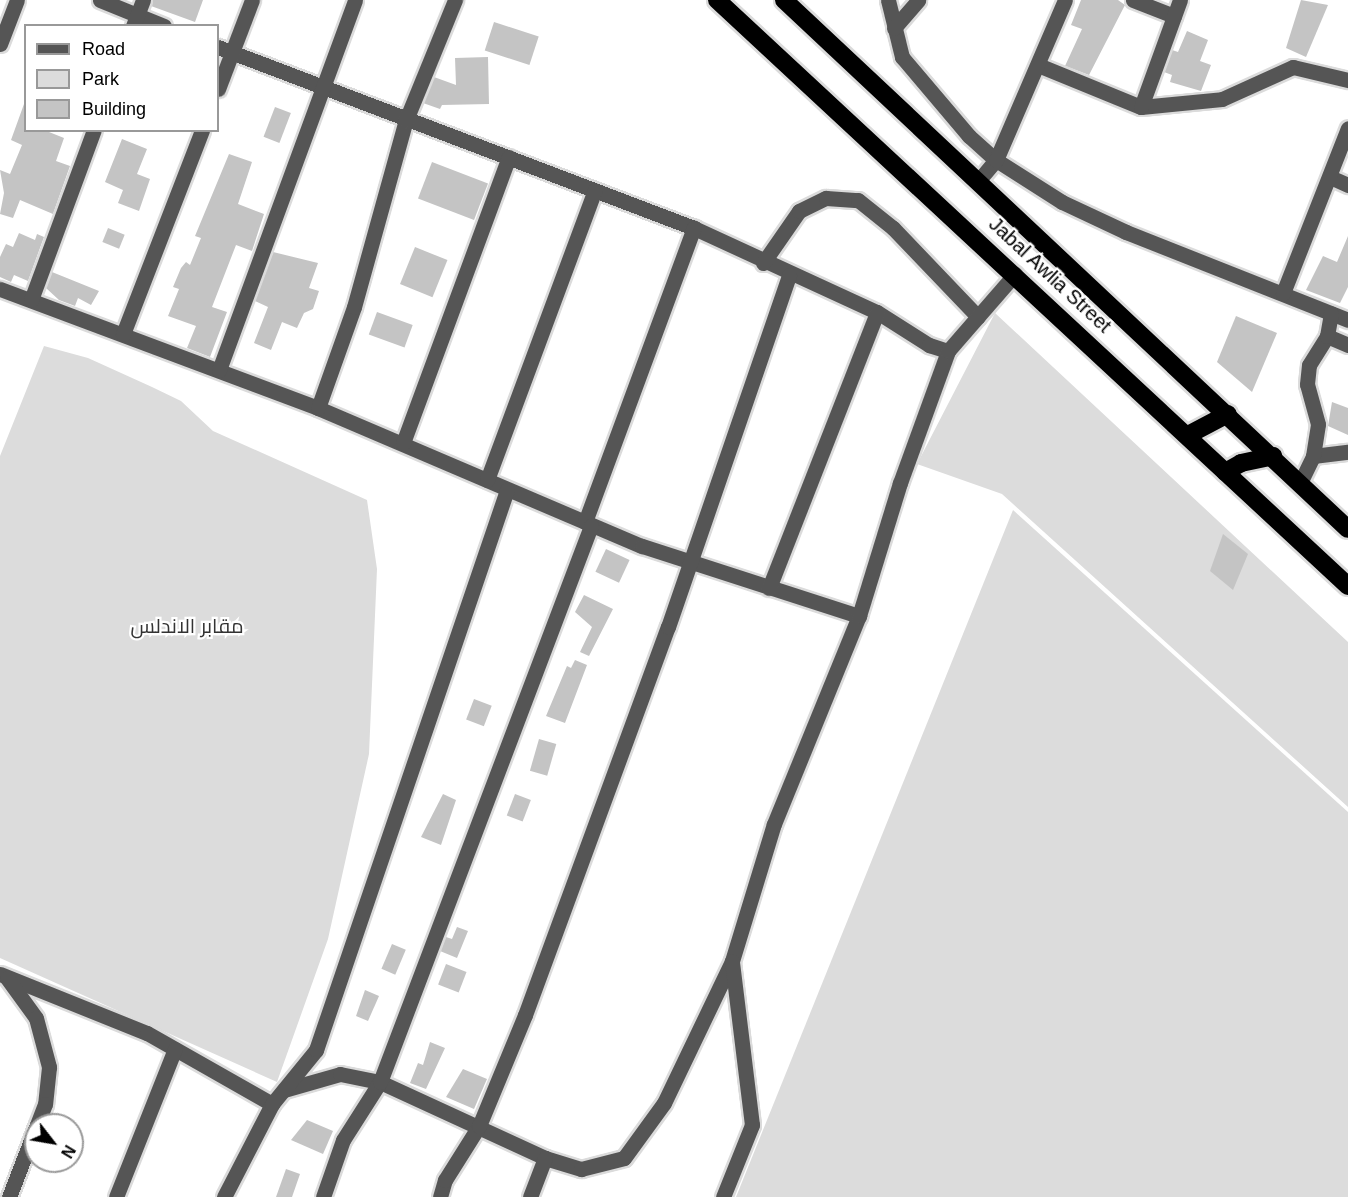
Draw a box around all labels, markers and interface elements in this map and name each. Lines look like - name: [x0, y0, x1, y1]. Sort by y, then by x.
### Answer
- legend: [24, 24, 219, 132]
- text: Road: [82, 39, 125, 59]
- text: Park: [82, 69, 119, 89]
- text: Building: [82, 99, 146, 119]
- street label: Jabal Awlia Street: [983, 212, 1117, 338]
- park label: مقابر الاندلس: [130, 614, 244, 638]
- north arrow: [24, 1113, 84, 1173]
- text: N: [58, 1142, 78, 1161]

